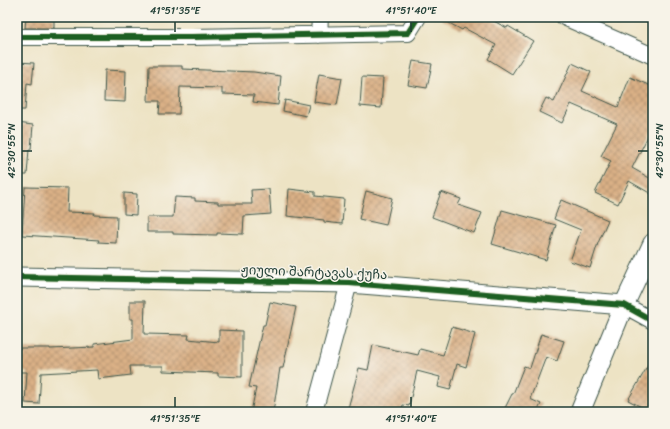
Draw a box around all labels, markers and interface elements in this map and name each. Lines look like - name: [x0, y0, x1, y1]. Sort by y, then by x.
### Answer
- text: 41°51'35"E: [150, 2, 202, 20]
- text: 41°51'40"E: [385, 2, 438, 20]
- text: 42°30'55"N: [3, 123, 21, 179]
- text: 42°30'55"N: [651, 123, 669, 179]
- street label: ჟიული შარტავას ქუჩა: [240, 258, 388, 286]
- text: 41°51'35"E: [150, 410, 202, 428]
- text: 41°51'40"E: [385, 410, 438, 428]

